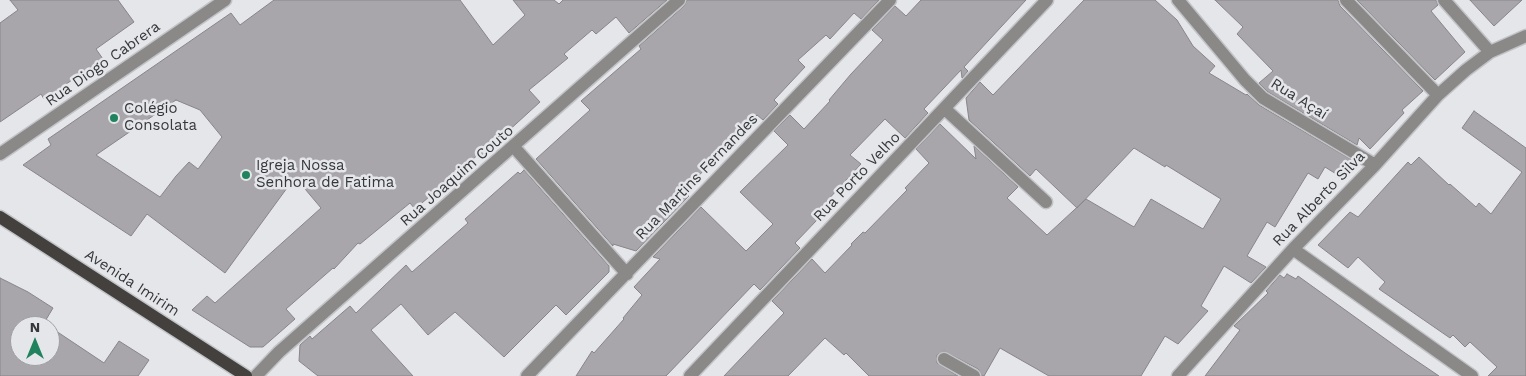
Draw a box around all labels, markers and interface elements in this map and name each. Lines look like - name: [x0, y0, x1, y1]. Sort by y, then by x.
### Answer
- street label: Rua Diogo Cabrera: [42, 18, 164, 110]
- street label: Rua Açaí: [1267, 75, 1331, 123]
- place label: Colégio Consolata: [124, 100, 197, 135]
- street label: Rua Martins Fernandes: [632, 110, 762, 244]
- marker: Colégio Consolata: [108, 112, 120, 124]
- street label: Rua Joaquim Couto: [397, 122, 517, 230]
- street label: Rua Porto Velho: [810, 129, 904, 225]
- street label: Rua Alberto Silva: [1269, 148, 1369, 250]
- place label: Igreja Nossa Senhora de Fatima: [256, 157, 394, 192]
- marker: Igreja Nossa Senhora de Fatima: [240, 169, 252, 181]
- street label: Avenida Imirim: [81, 246, 183, 320]
- north arrow: [10, 316, 60, 366]
- text: N: [30, 319, 40, 335]

